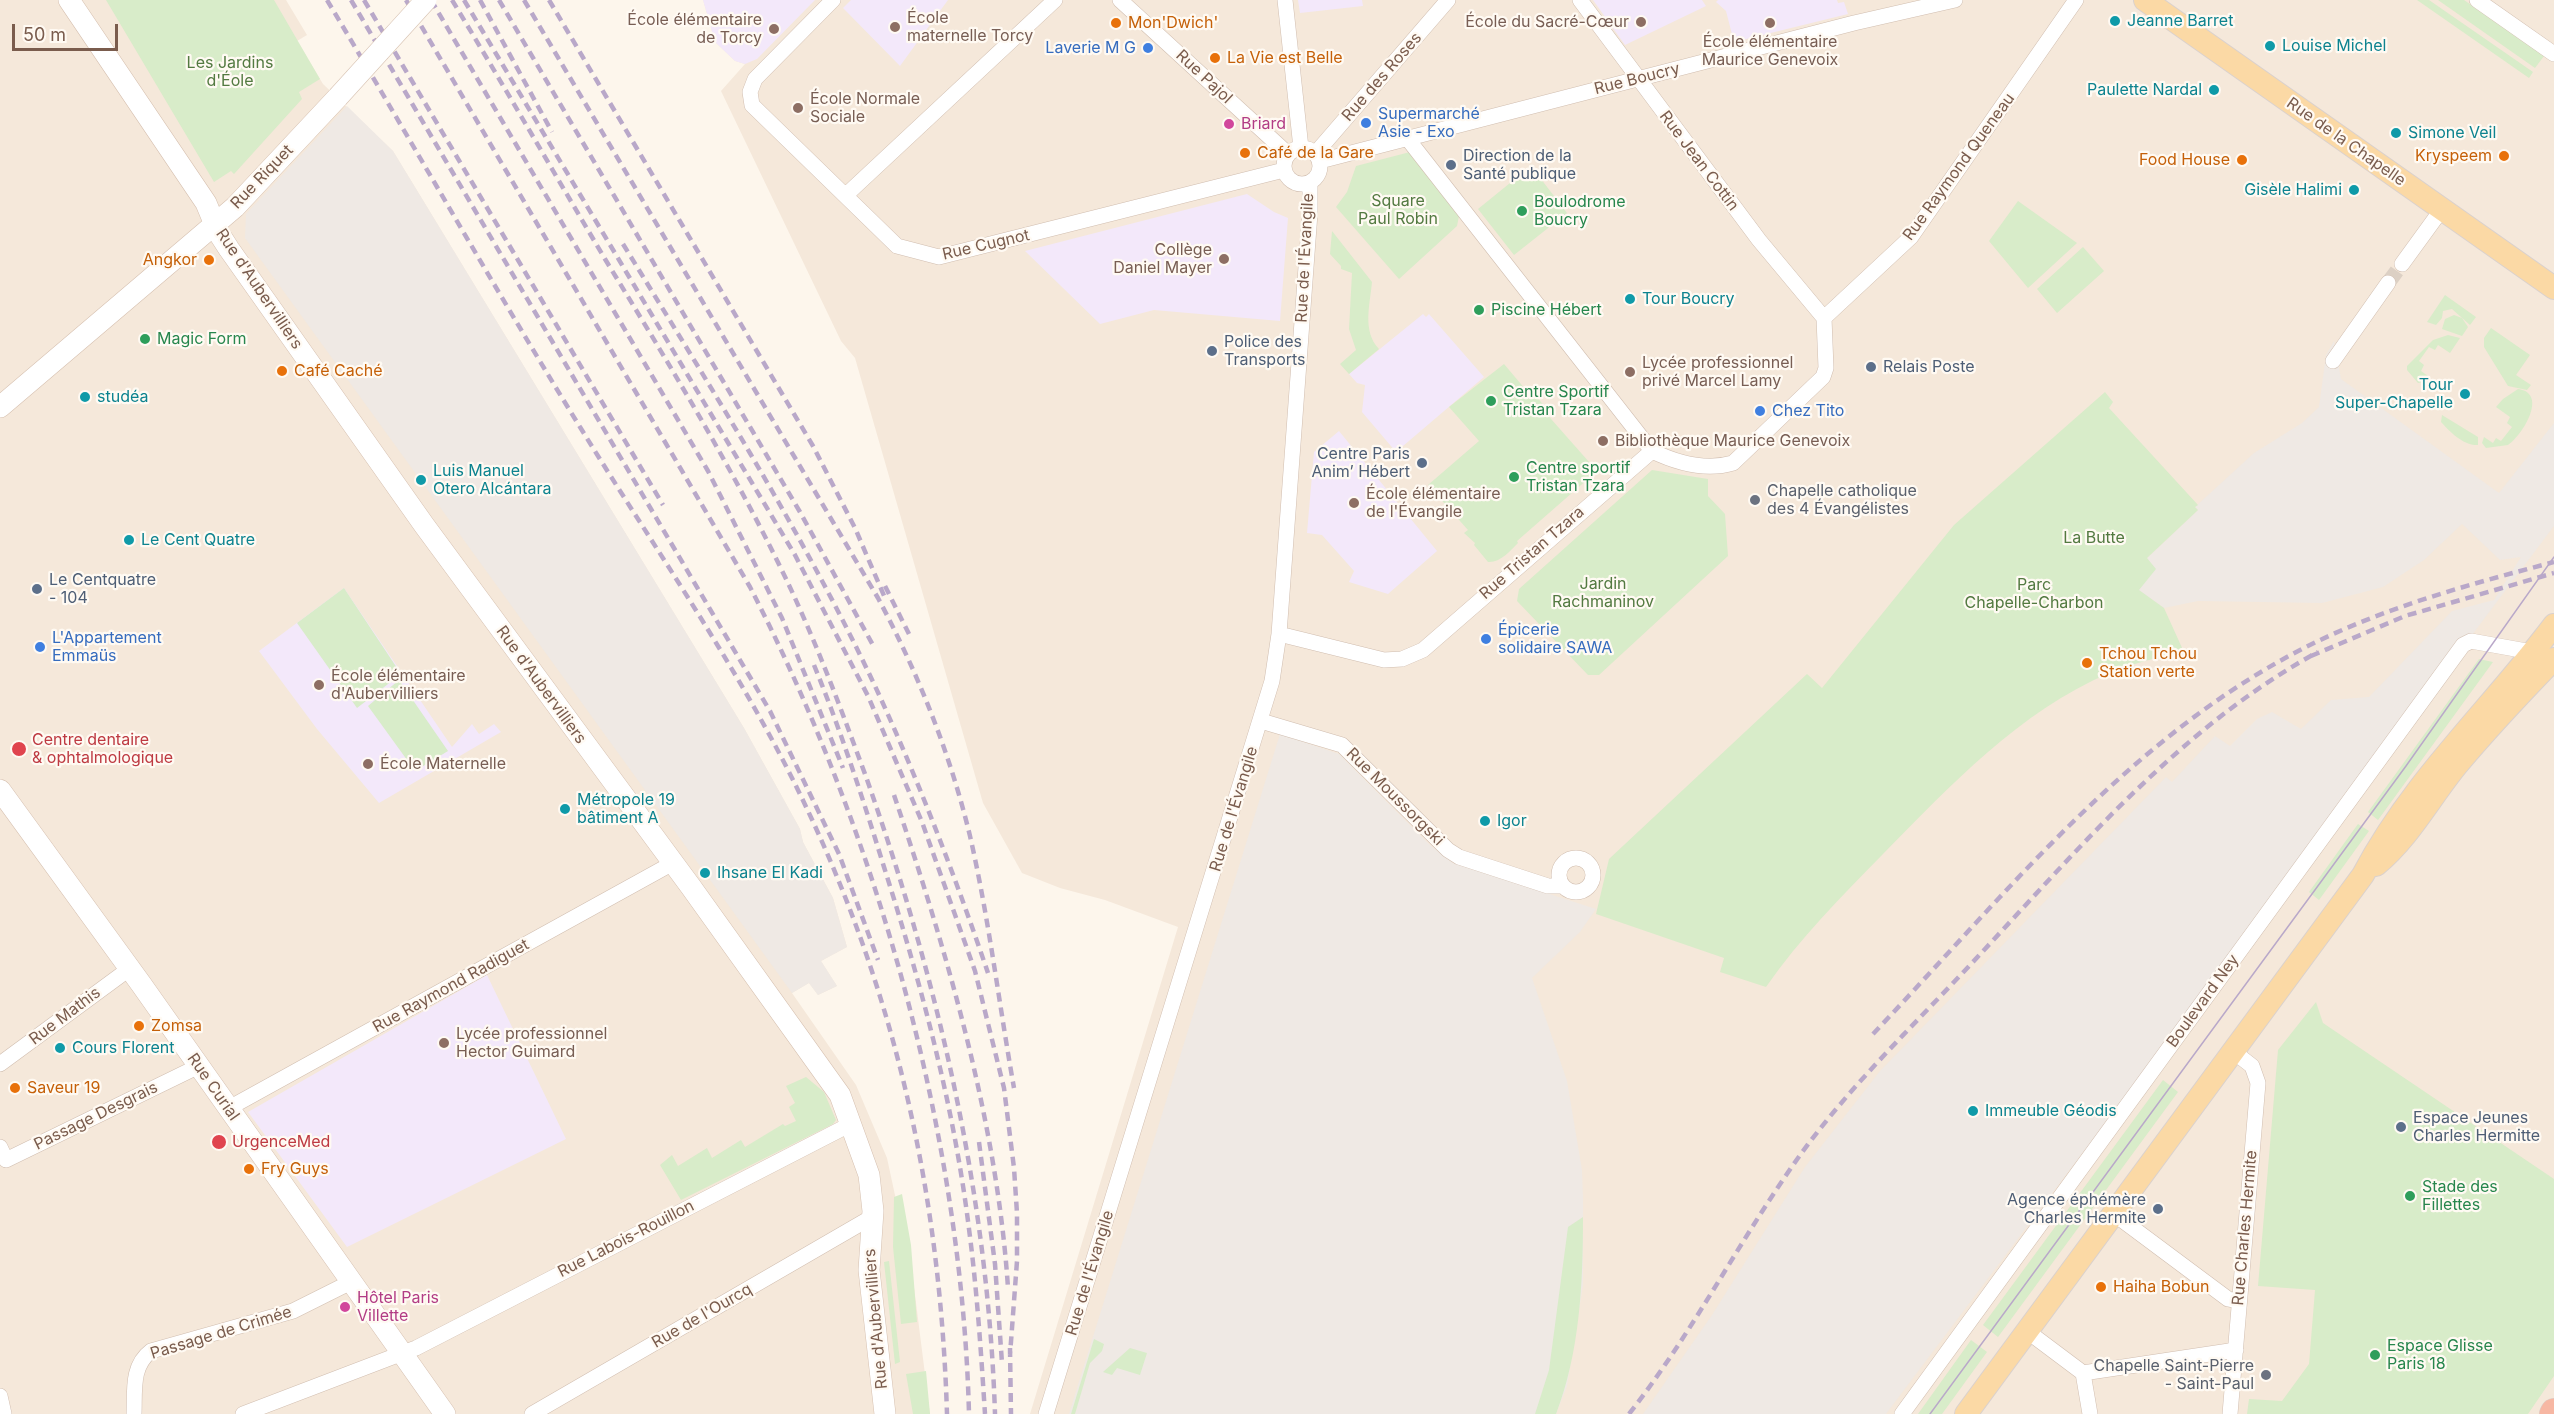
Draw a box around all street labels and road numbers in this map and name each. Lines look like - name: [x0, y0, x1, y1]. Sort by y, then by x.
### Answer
- street label: Rue des Roses: [1338, 29, 1426, 125]
- street label: Rue Pajol: [1172, 46, 1236, 108]
- street label: Rue Boucry: [1592, 59, 1682, 99]
- street label: Rue Raymond Queneau: [1899, 90, 2019, 244]
- street label: Rue de la Chapelle: [2283, 94, 2409, 190]
- street label: Rue Jean Cottin: [1655, 107, 1743, 215]
- street label: Rue Riquet: [227, 141, 297, 213]
- street label: Rue de l'Évangile: [1292, 193, 1318, 323]
- street label: Rue d'Aubervilliers: [212, 225, 306, 353]
- street label: Rue Cugnot: [941, 226, 1031, 264]
- street label: Rue Tristan Tzara: [1476, 502, 1588, 604]
- street label: Rue d'Aubervilliers: [492, 622, 590, 748]
- street label: Rue de l'Évangile: [1206, 744, 1262, 874]
- street label: Rue Moussorgski: [1342, 744, 1448, 850]
- street label: Rue Raymond Radiguet: [370, 935, 532, 1037]
- street label: Boulevard Ney: [2163, 951, 2243, 1051]
- street label: Rue Mathis: [26, 983, 104, 1049]
- street label: Rue Curial: [183, 1050, 243, 1124]
- street label: Passage Desgrais: [31, 1078, 161, 1154]
- street label: Rue Charles Hermite: [2229, 1149, 2261, 1307]
- street label: Rue Labois-Rouillon: [555, 1196, 697, 1282]
- street label: Rue de l'Évangile: [1062, 1208, 1118, 1338]
- street label: Rue d'Aubervilliers: [860, 1248, 892, 1390]
- street label: Rue de l'Ourcq: [649, 1280, 755, 1352]
- street label: Passage de Crimée: [148, 1302, 294, 1364]

